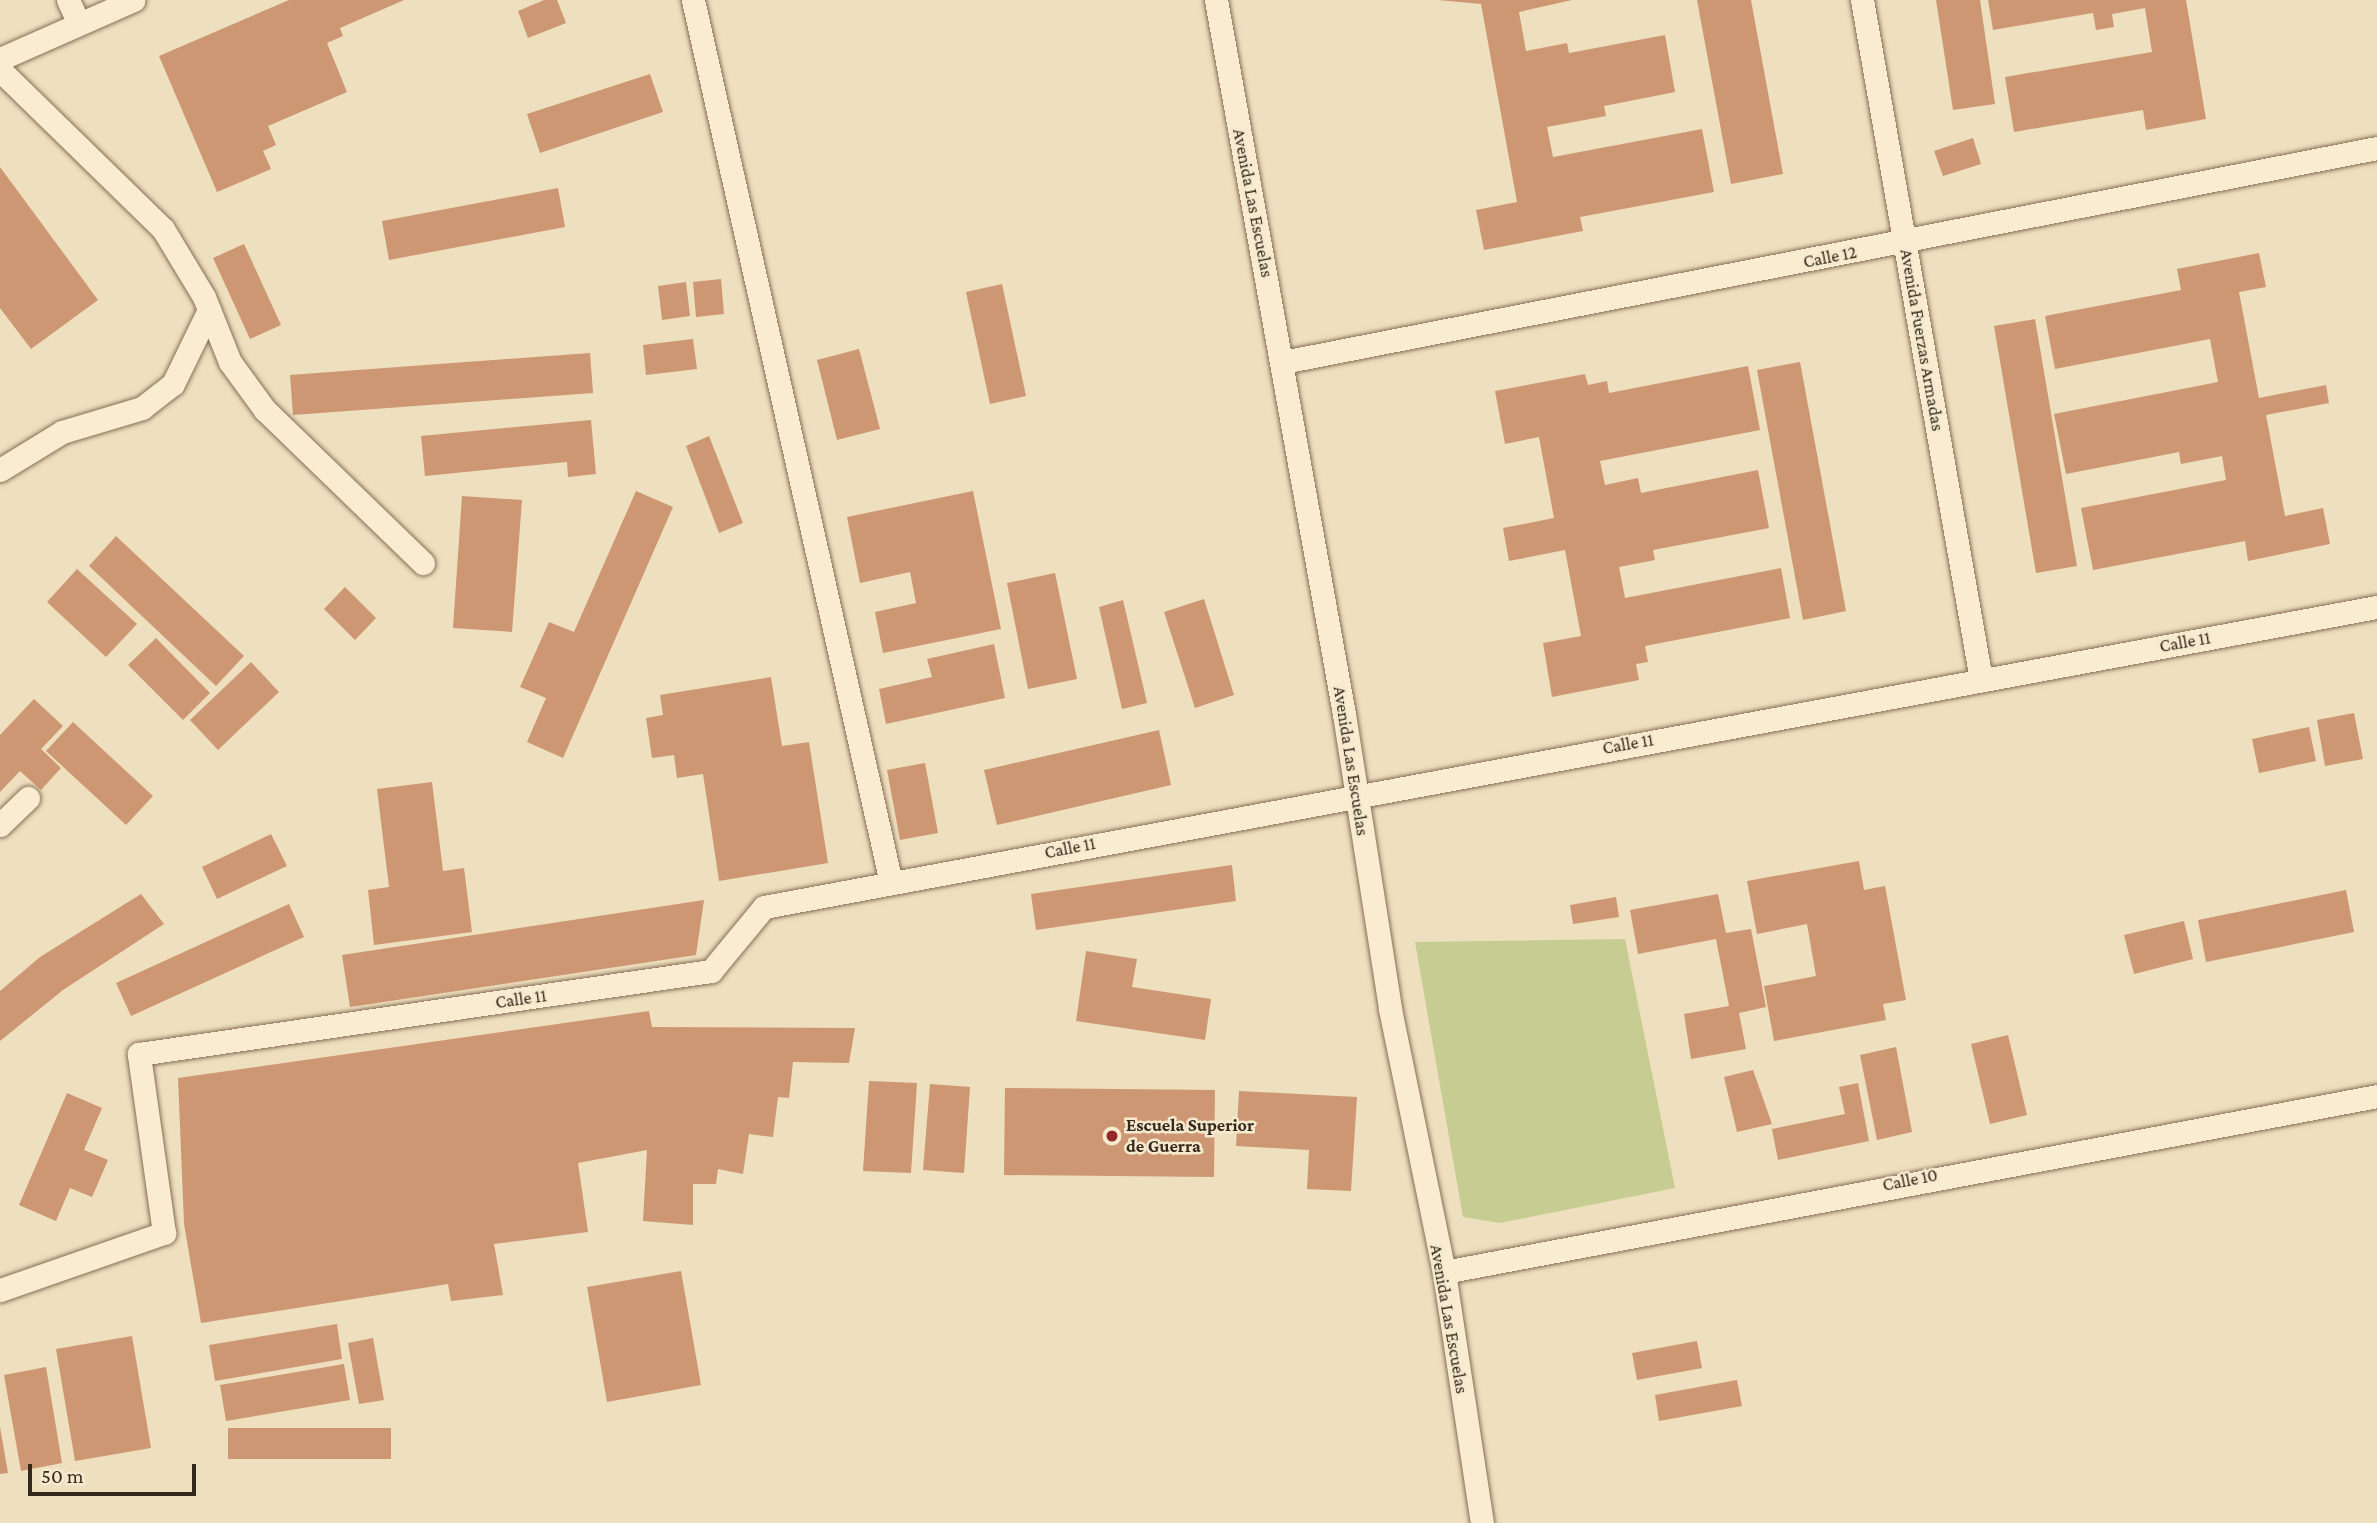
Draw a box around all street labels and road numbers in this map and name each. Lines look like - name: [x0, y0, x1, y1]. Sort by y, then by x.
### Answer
- street label: Avenida Las Escuelas: [1228, 127, 1278, 279]
- street label: Calle 12: [1801, 241, 1859, 273]
- street label: Avenida Fuerzas Armadas: [1895, 247, 1949, 433]
- street label: Calle 11: [2158, 627, 2212, 657]
- street label: Avenida Las Escuelas: [1329, 685, 1373, 837]
- street label: Calle 11: [1601, 729, 1655, 759]
- street label: Calle 11: [1043, 832, 1097, 864]
- street label: Calle 11: [494, 985, 548, 1013]
- street label: Calle 10: [1881, 1164, 1939, 1196]
- street label: Avenida Las Escuelas: [1425, 1243, 1473, 1395]

